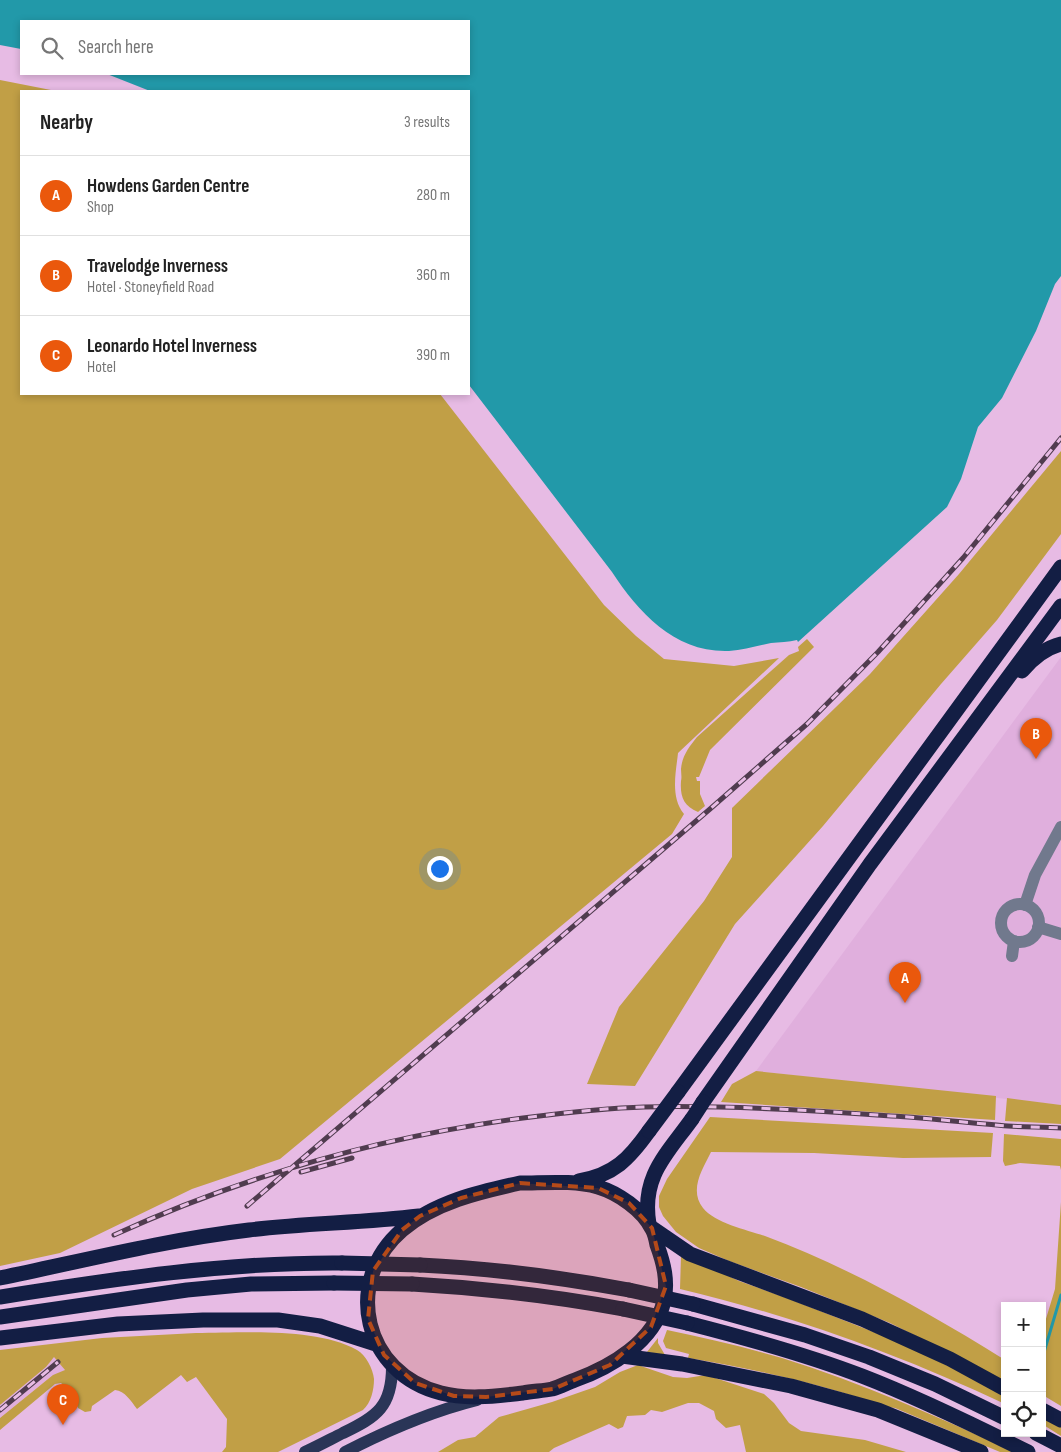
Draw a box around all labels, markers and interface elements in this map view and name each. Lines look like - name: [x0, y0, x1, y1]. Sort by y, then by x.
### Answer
- search box: [20, 20, 470, 75]
- icon: search: [38, 34, 66, 62]
- text: Search here: [78, 36, 154, 59]
- text: Nearby: [40, 110, 93, 135]
- text: 3 results: [404, 113, 450, 132]
- text: Howdens Garden Centre: [87, 175, 249, 198]
- text: A: [52, 186, 60, 205]
- text: 280 m: [416, 186, 450, 205]
- text: Shop: [87, 198, 114, 217]
- text: Travelodge Inverness: [87, 255, 228, 278]
- text: B: [52, 266, 60, 285]
- text: 360 m: [416, 266, 450, 285]
- text: Hotel · Stoneyfield Road: [87, 278, 214, 297]
- text: Leonardo Hotel Inverness: [87, 335, 257, 358]
- text: C: [52, 346, 60, 365]
- text: 390 m: [416, 346, 450, 365]
- text: Hotel: [87, 358, 116, 377]
- pin: B: [1020, 718, 1052, 759]
- your location: [427, 856, 453, 882]
- pin: A: [889, 962, 921, 1003]
- map controls: [1001, 1302, 1046, 1437]
- button: +: [1001, 1302, 1046, 1347]
- button: −: [1001, 1347, 1046, 1392]
- pin: C: [47, 1384, 79, 1425]
- button: locate: [1001, 1392, 1046, 1437]

